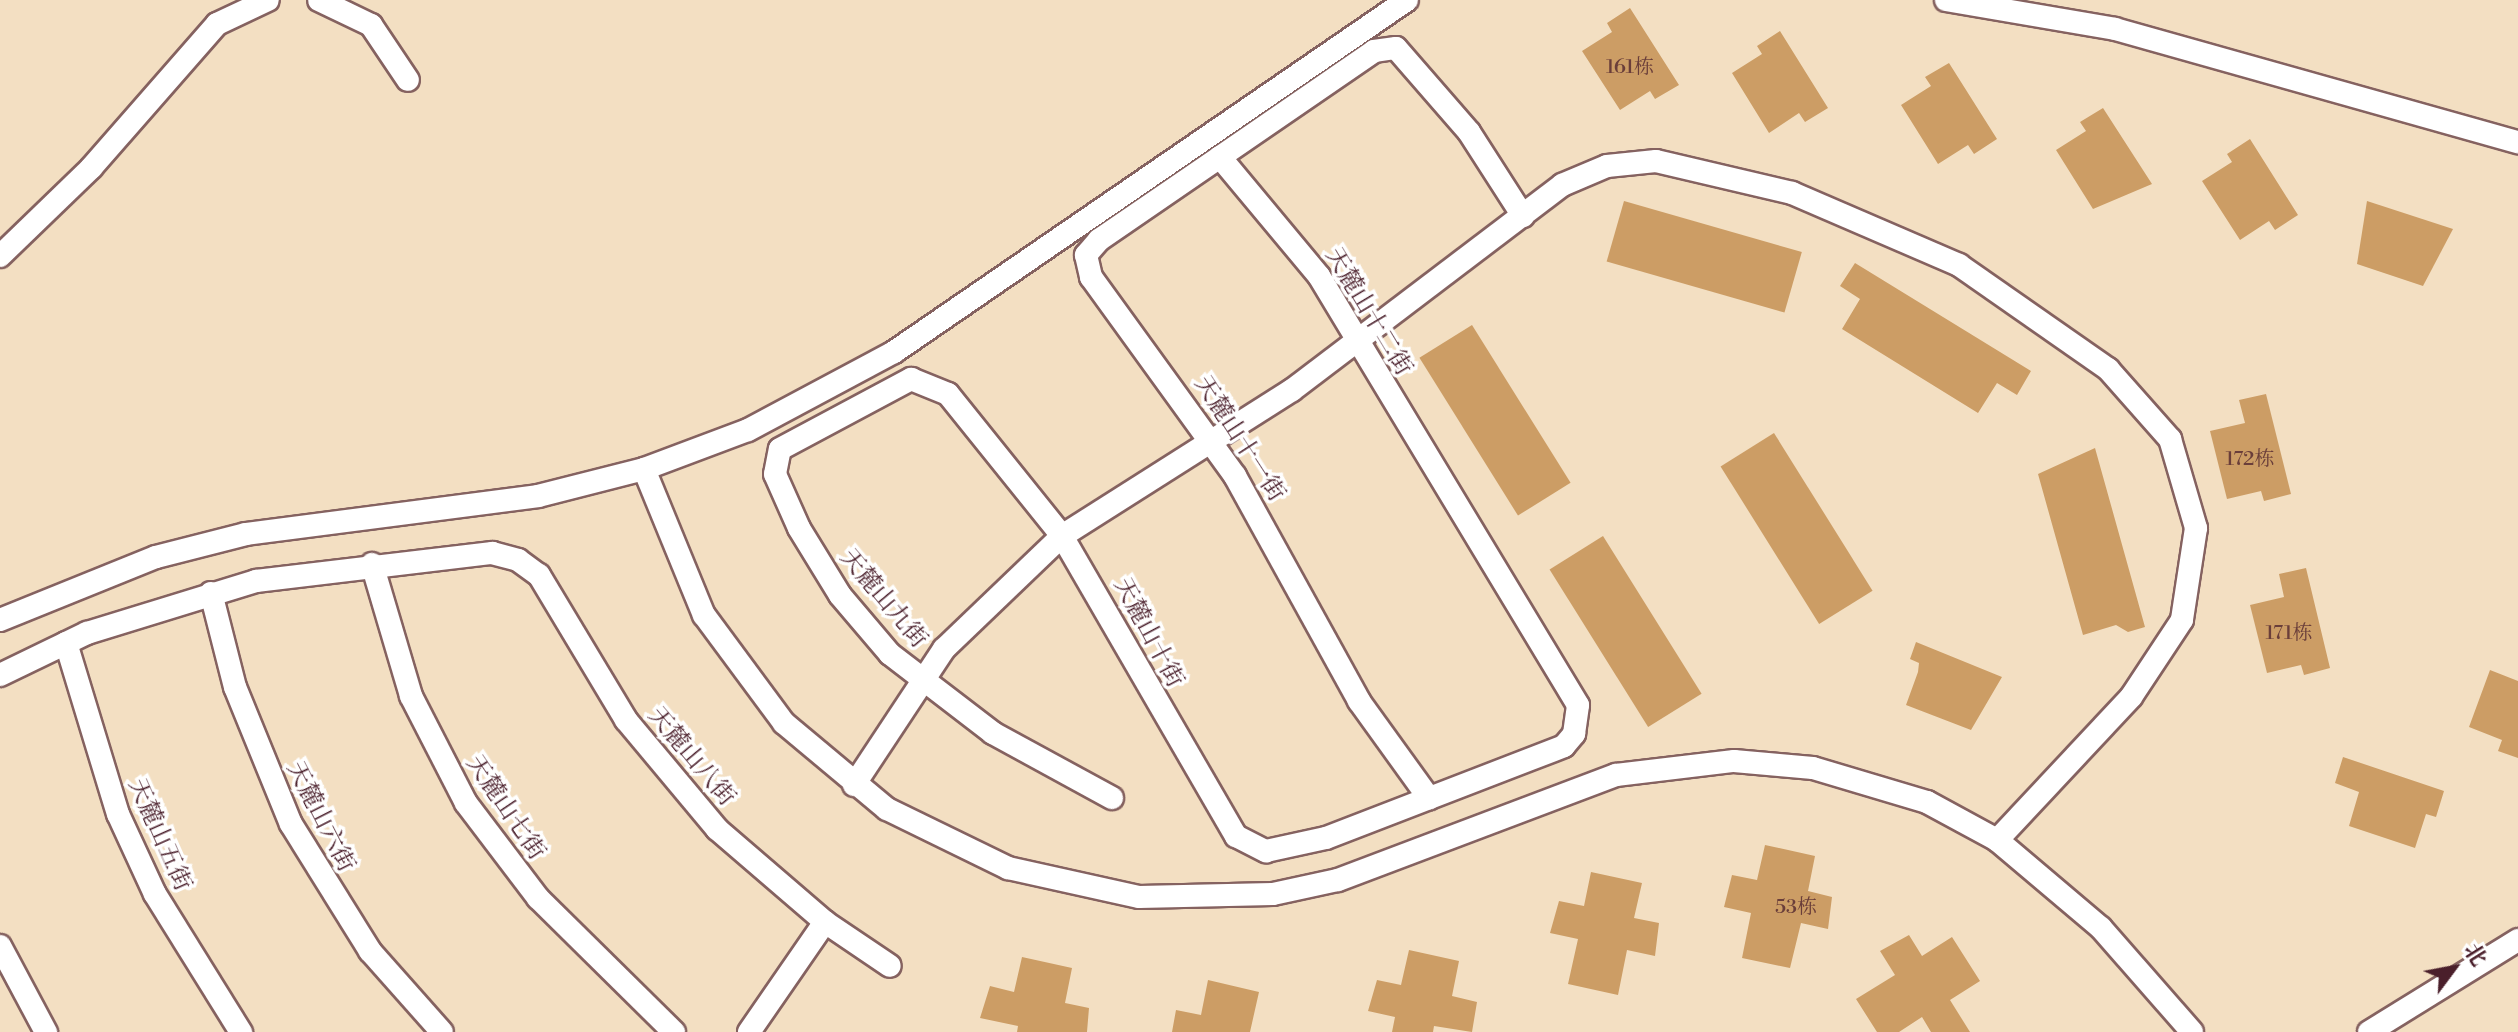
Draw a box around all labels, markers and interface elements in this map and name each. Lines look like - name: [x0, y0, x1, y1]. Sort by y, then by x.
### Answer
- house number: 161栋: [1606, 55, 1654, 79]
- street label: 天麓山十二街: [1319, 243, 1417, 381]
- street label: 天麓山十一街: [1188, 371, 1290, 507]
- house number: 172栋: [2226, 447, 2274, 471]
- street label: 天麓山九街: [833, 544, 933, 654]
- street label: 天麓山十街: [1107, 573, 1189, 693]
- house number: 171栋: [2266, 621, 2312, 645]
- street label: 天麓山八街: [641, 702, 741, 812]
- street label: 天麓山七街: [460, 750, 550, 866]
- street label: 天麓山六街: [280, 757, 360, 877]
- street label: 天麓山五街: [121, 774, 197, 896]
- house number: 53栋: [1775, 895, 1817, 919]
- north arrow: [2414, 928, 2494, 1008]
- text: 北: [2457, 939, 2492, 971]

